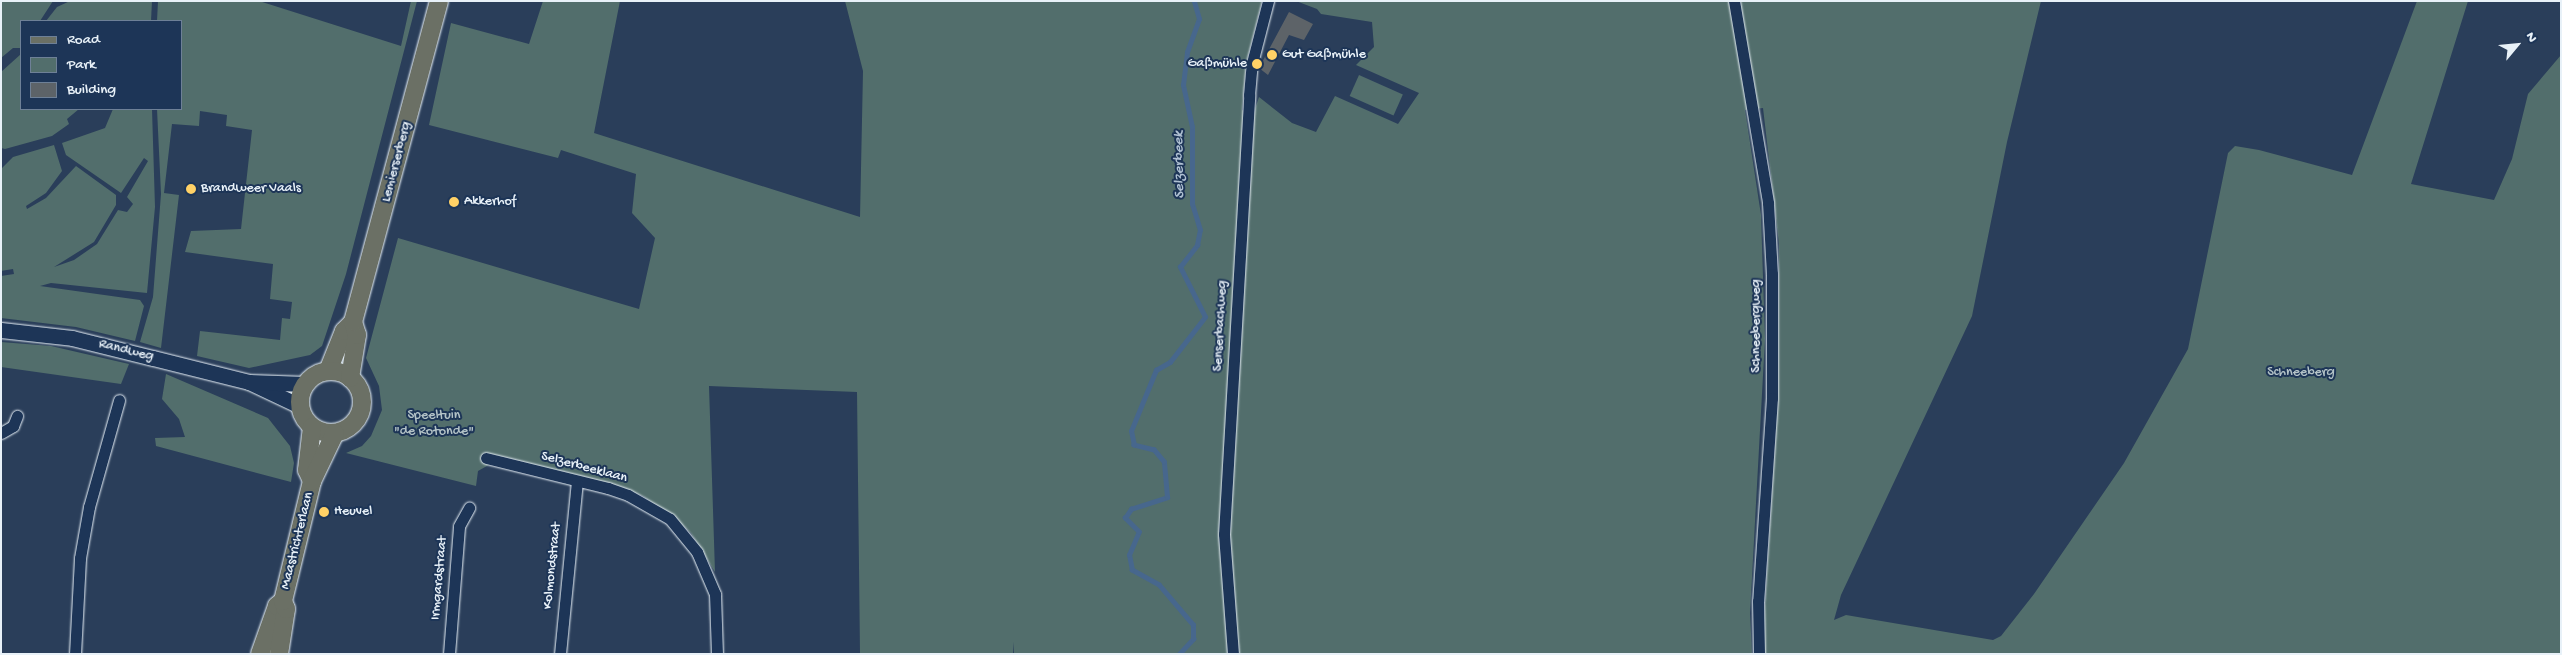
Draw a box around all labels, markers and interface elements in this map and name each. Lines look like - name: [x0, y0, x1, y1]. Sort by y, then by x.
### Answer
- legend: [20, 20, 182, 110]
- north arrow: [2492, 20, 2542, 70]
- text: N: [2521, 30, 2540, 46]
- text: Road: [67, 31, 100, 49]
- place label: Gut Gaßmühle: [1282, 47, 1366, 63]
- marker: Gut Gaßmühle: [1266, 49, 1278, 61]
- text: Park: [67, 56, 96, 74]
- place label: Gaßmühle: [1188, 56, 1247, 72]
- marker: Gaßmühle: [1251, 58, 1263, 70]
- text: Building: [67, 81, 116, 99]
- street label: Lemierserberg: [378, 120, 416, 204]
- water label: Selzerbeek: [1170, 131, 1190, 199]
- place label: Brandweer Vaals: [201, 181, 301, 197]
- marker: Brandweer Vaals: [185, 183, 197, 195]
- place label: Akkerhof: [464, 194, 516, 210]
- marker: Akkerhof: [448, 196, 460, 208]
- street label: Schneebergweg: [1749, 279, 1765, 373]
- street label: Senserbachweg: [1210, 280, 1232, 372]
- street label: Randweg: [97, 336, 155, 366]
- park label: Schneeberg: [2267, 365, 2335, 381]
- park label: Speeltuin "de Rotonde": [394, 408, 474, 441]
- street label: Selzerbeeklaan: [539, 448, 629, 488]
- street label: Maastrichterlaan: [278, 491, 318, 591]
- place label: Heuvel: [334, 504, 372, 520]
- marker: Heuvel: [318, 506, 330, 518]
- street label: Kolmondstraat: [540, 522, 566, 610]
- street label: Irmgardstraat: [428, 535, 452, 621]

